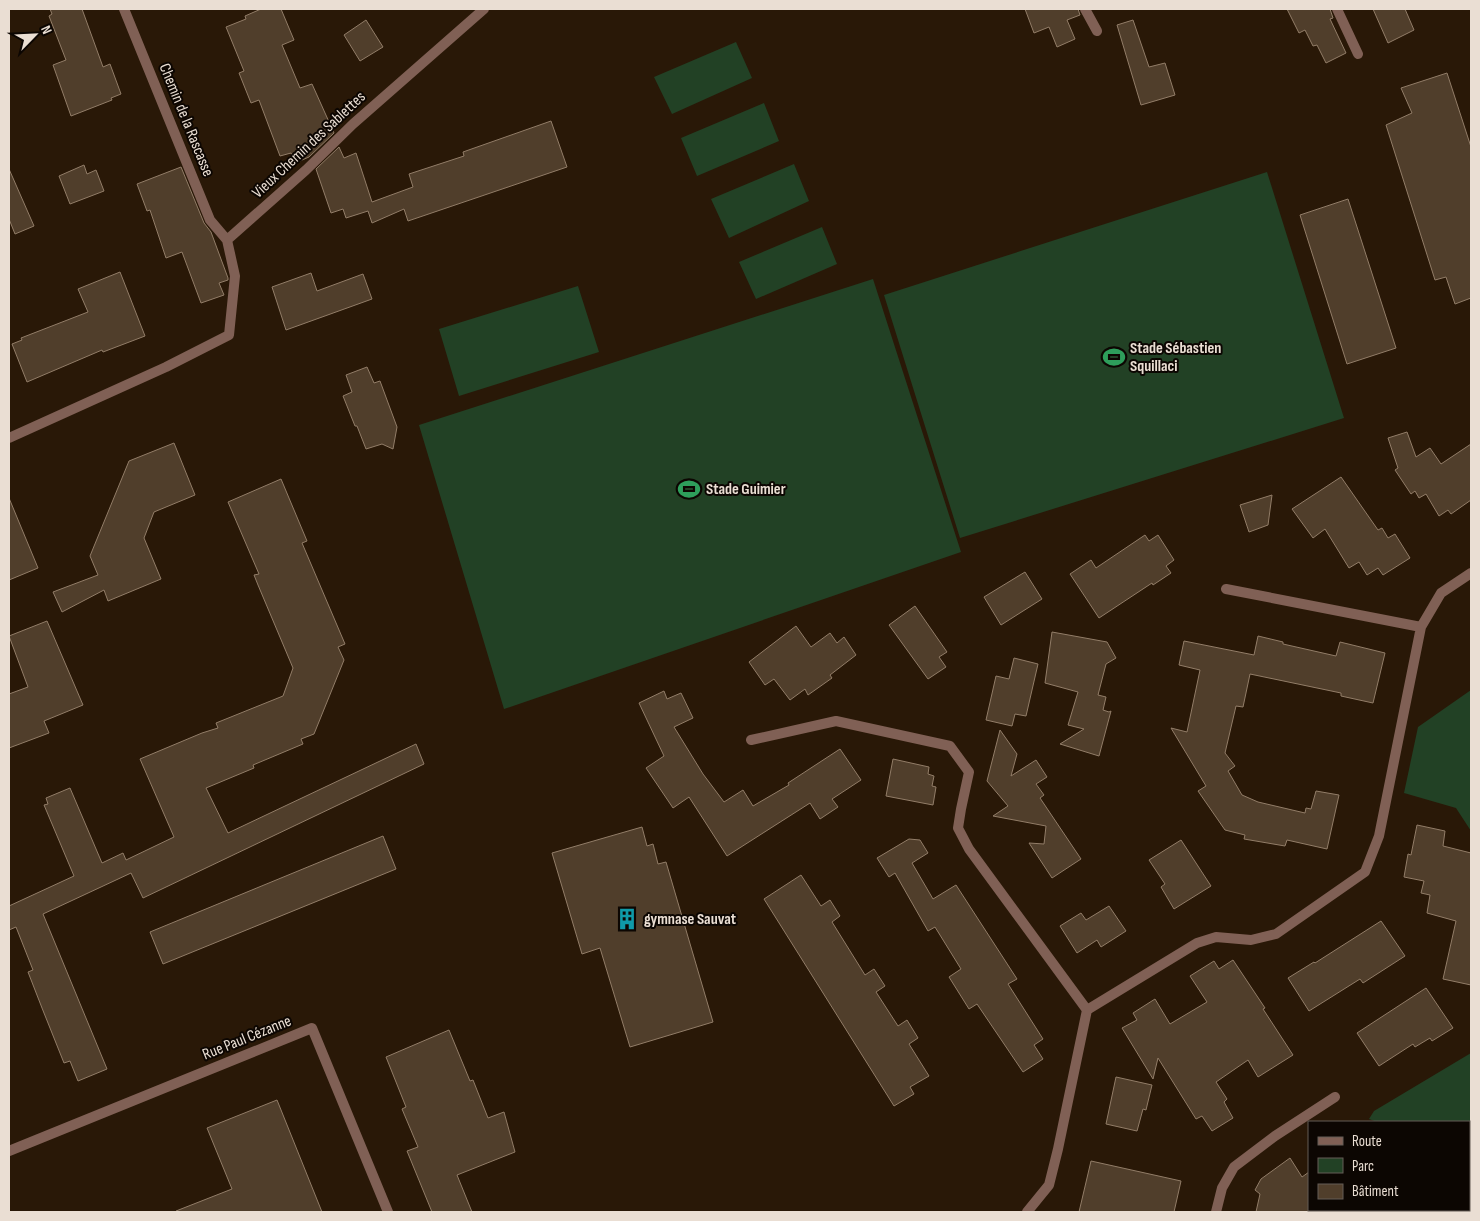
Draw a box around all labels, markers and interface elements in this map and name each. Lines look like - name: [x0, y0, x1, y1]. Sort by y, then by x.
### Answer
- north arrow: [10, 10, 60, 60]
- text: N: [37, 23, 56, 37]
- street label: Chemin de la Rascasse: [155, 61, 217, 179]
- street label: Vieux Chemin des Sablettes: [249, 88, 370, 202]
- place label: Stade Sébastien Squillaci: [1130, 339, 1221, 376]
- sports icon: Stade Sébastien Squillaci: [1101, 344, 1127, 370]
- sports icon: Stade Guimier: [676, 476, 702, 502]
- place label: Stade Guimier: [706, 480, 786, 499]
- building icon: gymnase Sauvat: [614, 906, 640, 932]
- place label: gymnase Sauvat: [644, 910, 736, 929]
- street label: Rue Paul Cézanne: [200, 1012, 294, 1064]
- legend: [1308, 1121, 1470, 1211]
- text: Route: [1352, 1132, 1382, 1151]
- text: Parc: [1352, 1157, 1374, 1176]
- text: Bâtiment: [1352, 1182, 1399, 1201]

